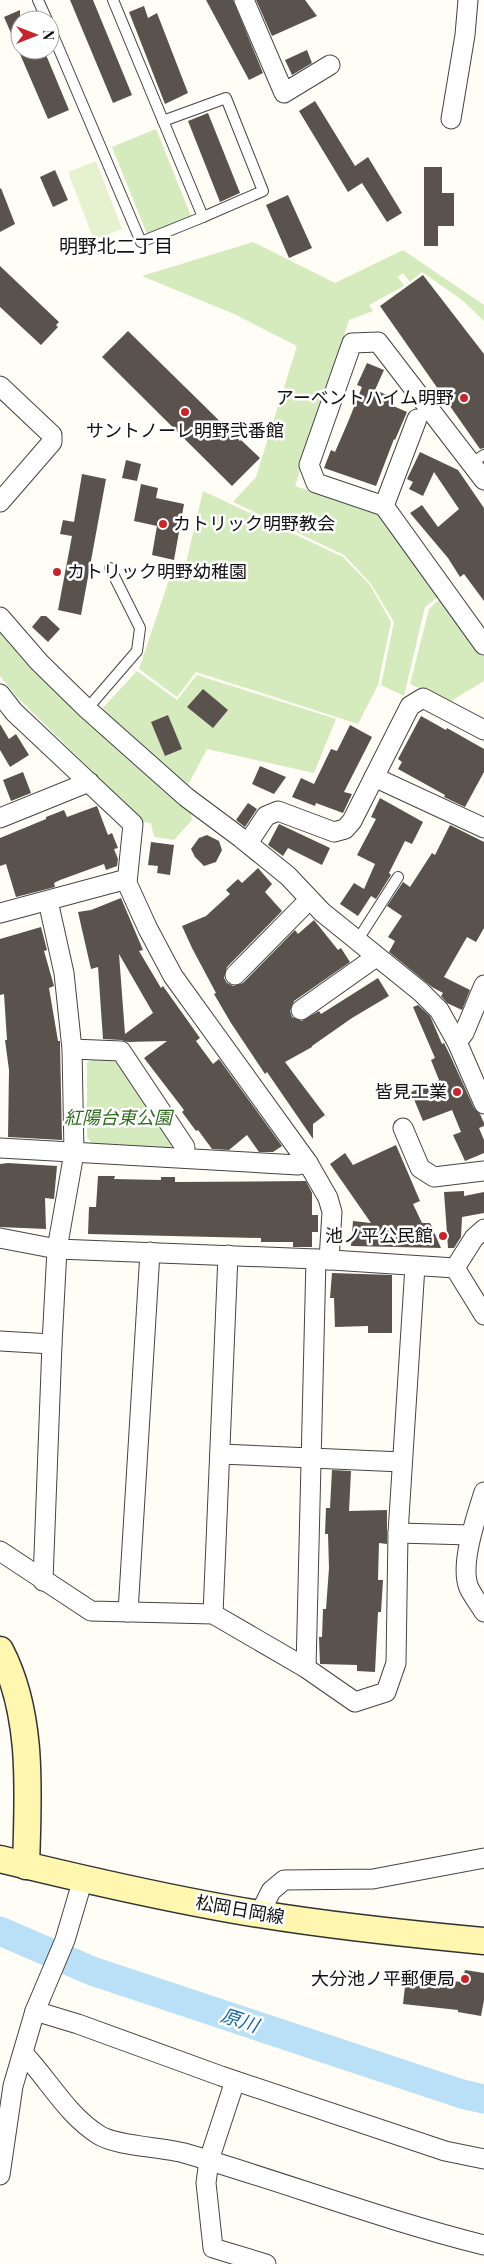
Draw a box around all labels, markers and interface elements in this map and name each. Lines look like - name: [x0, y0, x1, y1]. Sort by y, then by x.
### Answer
- north arrow: [10, 10, 60, 60]
- text: N: [39, 30, 58, 40]
- district label: 明野北二丁目: [59, 232, 173, 258]
- place label: アーベントハイム明野: [276, 385, 454, 409]
- marker: アーベントハイム明野: [458, 392, 470, 404]
- marker: サントノーレ明野弐番館: [179, 406, 191, 418]
- place label: サントノーレ明野弐番館: [86, 418, 284, 442]
- place label: カトリック明野教会: [173, 511, 335, 535]
- marker: カトリック明野教会: [157, 518, 169, 530]
- place label: カトリック明野幼稚園: [67, 559, 247, 583]
- marker: カトリック明野幼稚園: [51, 566, 63, 578]
- place label: 皆見工業: [375, 1079, 447, 1103]
- marker: 皆見工業: [451, 1086, 463, 1098]
- park label: 紅陽台東公園: [64, 1105, 175, 1129]
- place label: 池ノ平公民館: [325, 1223, 433, 1247]
- marker: 池ノ平公民館: [437, 1230, 449, 1242]
- street label: 松岡日岡線: [194, 1889, 287, 1929]
- place label: 大分池ノ平郵便局: [311, 1966, 455, 1990]
- marker: 大分池ノ平郵便局: [459, 1973, 471, 1985]
- water label: 原川: [218, 2001, 264, 2038]

